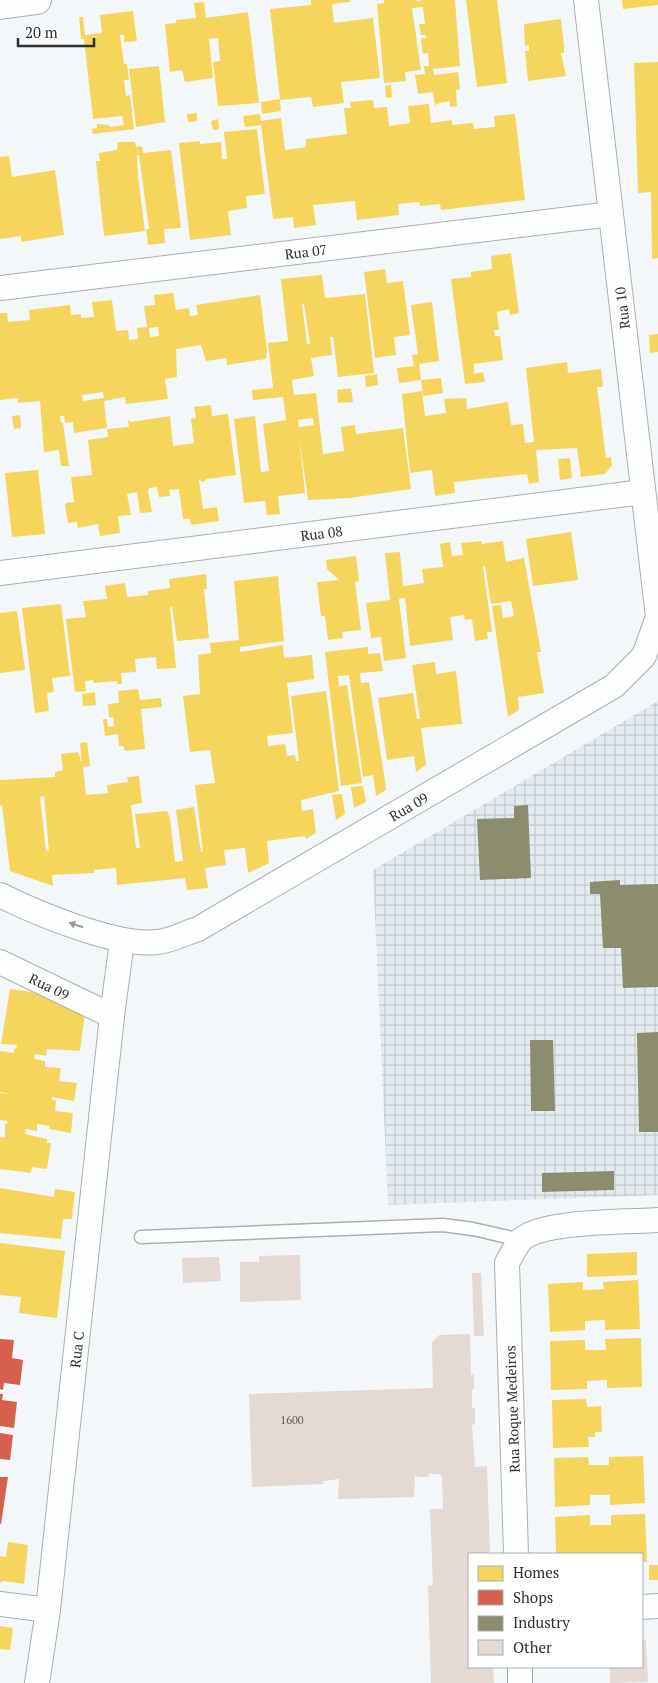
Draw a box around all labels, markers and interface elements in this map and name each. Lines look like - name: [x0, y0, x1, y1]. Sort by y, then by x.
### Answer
- scale bar: [18, 15, 94, 47]
- text: 20 m: [25, 22, 58, 42]
- street label: Rua 07: [284, 239, 328, 263]
- street label: Rua 10: [610, 286, 634, 330]
- street label: Rua 08: [299, 520, 344, 545]
- street label: Rua 09: [385, 787, 431, 825]
- one-way arrow: [68, 921, 83, 929]
- street label: Rua 09: [26, 968, 73, 1004]
- street label: Rua C: [65, 1330, 87, 1368]
- street label: Rua Roque Medeiros: [500, 1345, 524, 1473]
- house number: 1600: [280, 1413, 304, 1427]
- legend: [468, 1553, 643, 1668]
- text: Homes: [513, 1562, 559, 1582]
- text: Shops: [513, 1587, 553, 1607]
- text: Industry: [513, 1612, 570, 1632]
- text: Other: [513, 1637, 552, 1657]

